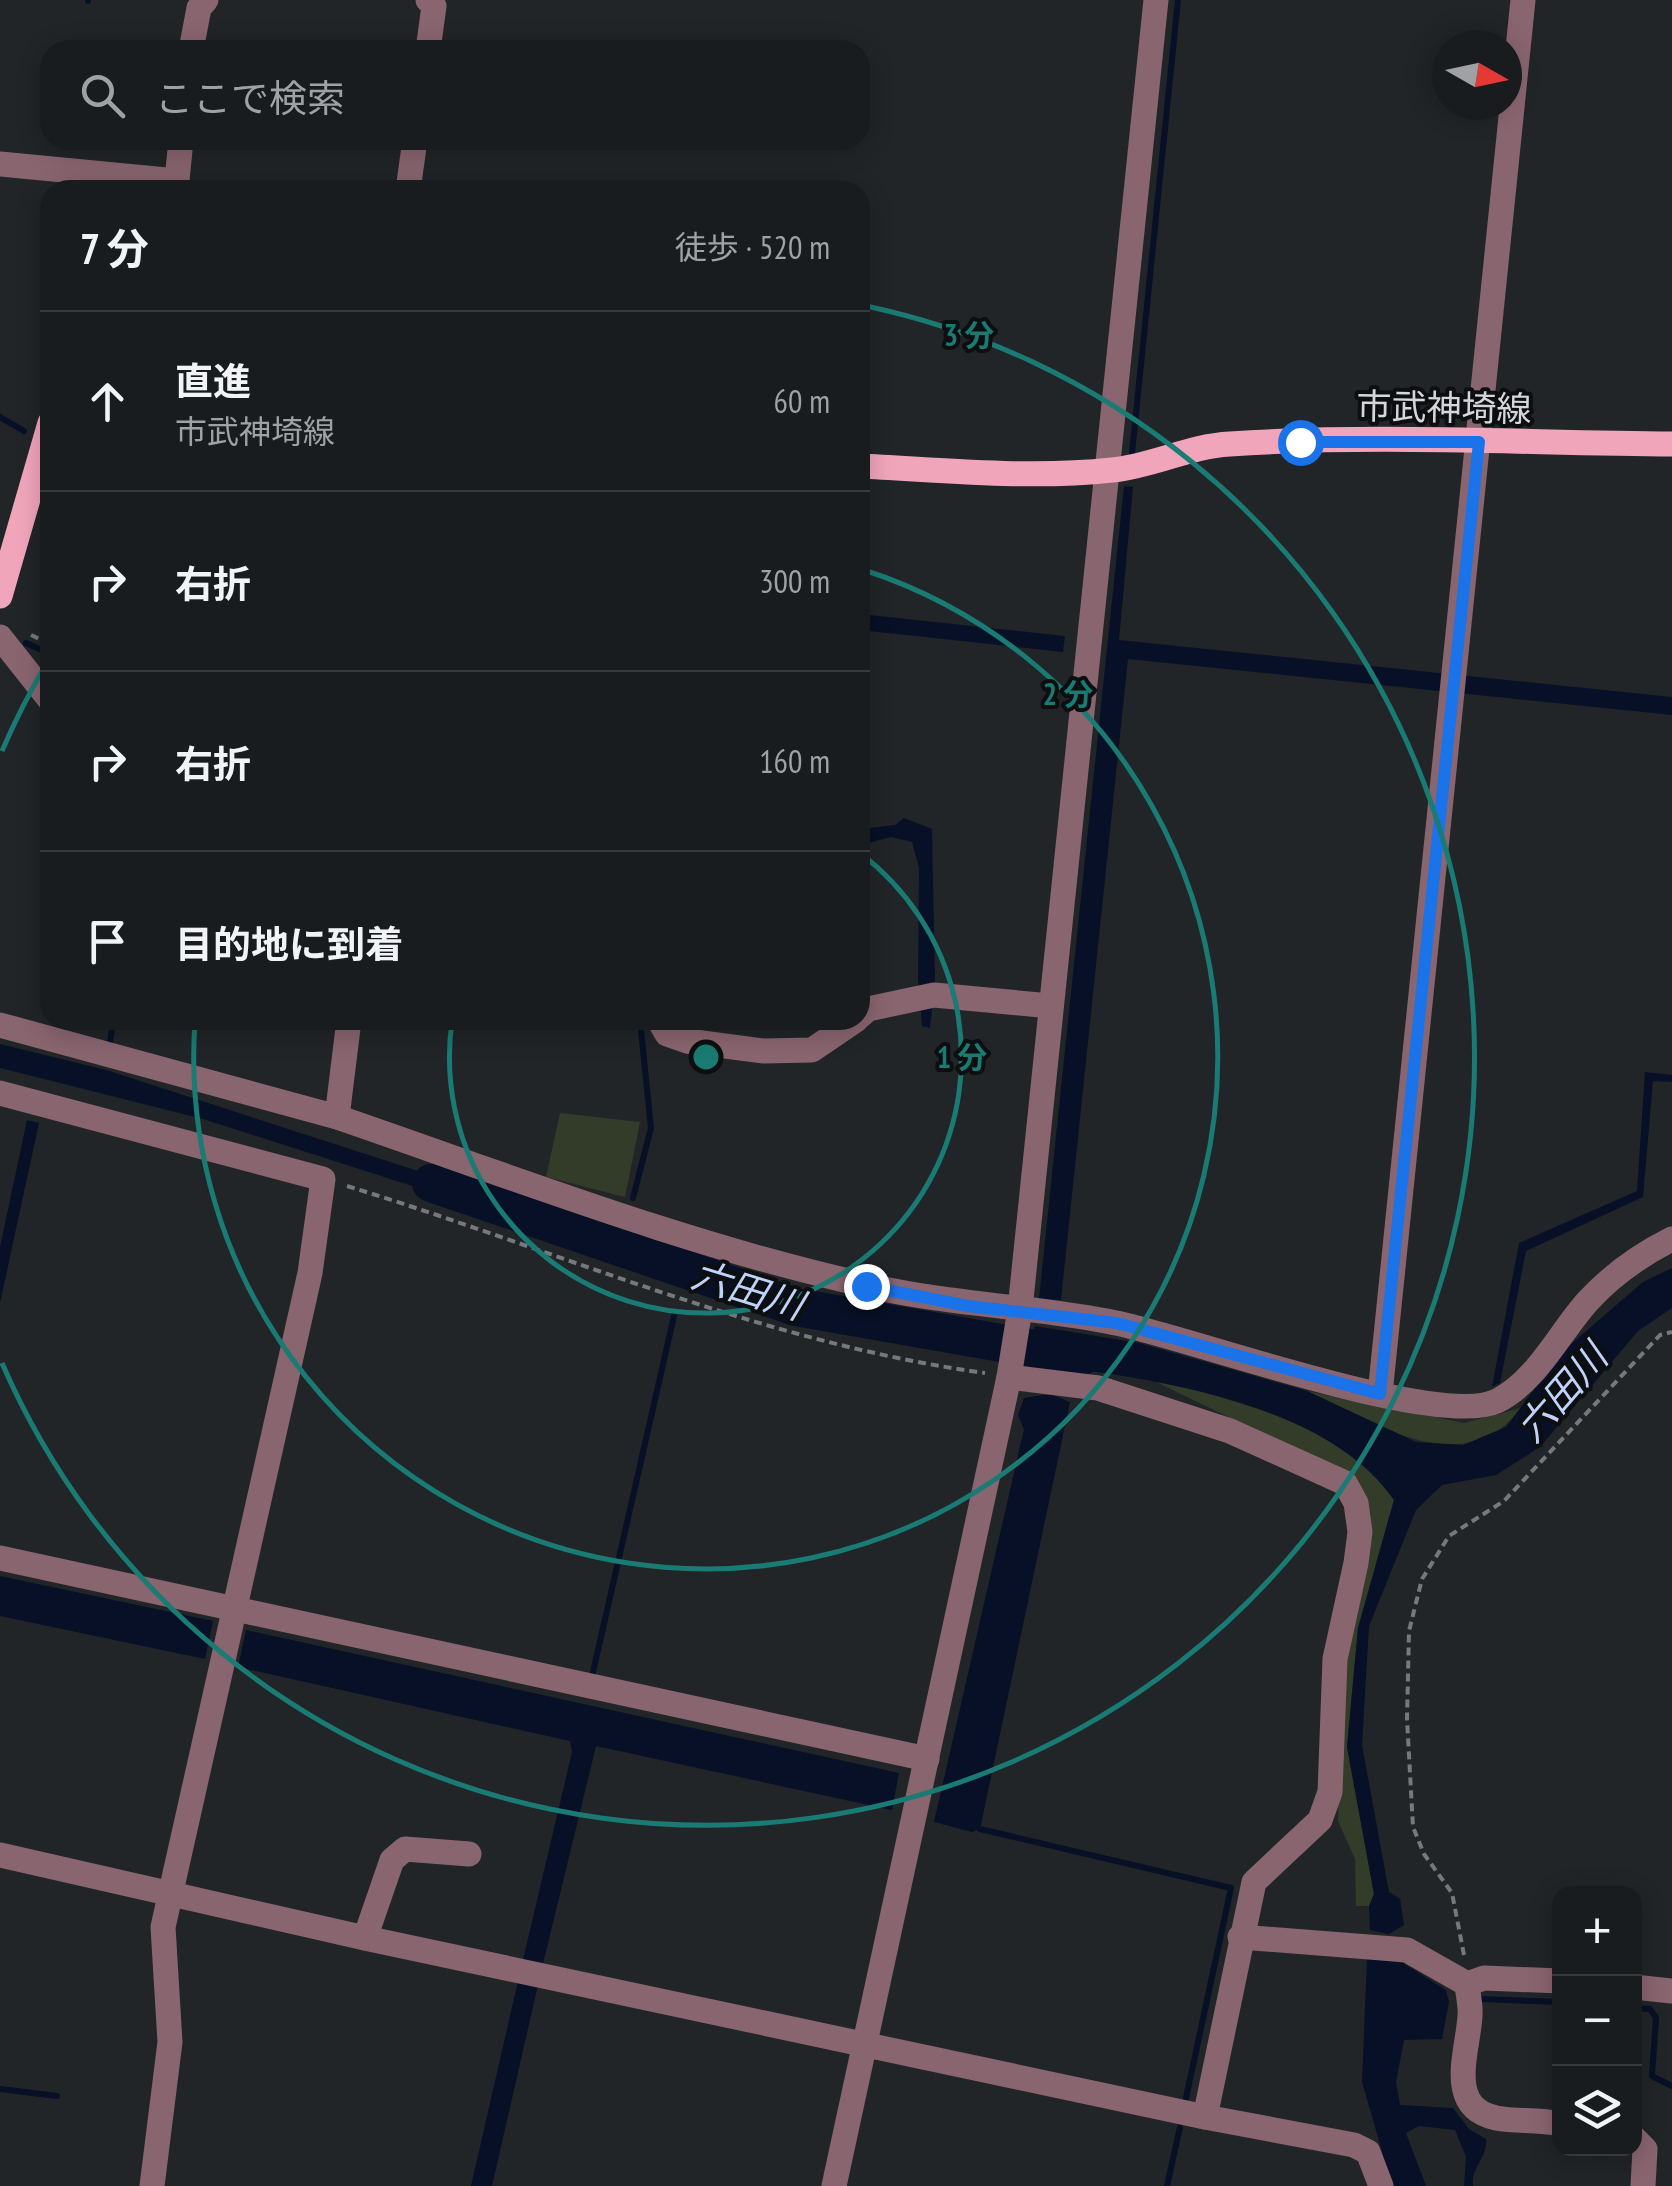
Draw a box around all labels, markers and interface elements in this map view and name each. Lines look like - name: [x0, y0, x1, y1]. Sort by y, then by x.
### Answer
- north arrow: [1432, 30, 1522, 120]
- search box: [40, 40, 870, 150]
- icon: search: [75, 68, 130, 123]
- text: ここで検索: [155, 73, 345, 122]
- text: 7 分: [80, 221, 149, 276]
- text: 徒歩 · 520 m: [675, 226, 830, 268]
- text: 3 分: [944, 315, 994, 354]
- text: 直進: [175, 356, 251, 405]
- icon: ahead: [80, 374, 135, 429]
- text: 60 m: [774, 380, 830, 422]
- street label: 市武神埼線: [1356, 382, 1532, 432]
- text: 市武神埼線: [175, 410, 335, 452]
- route start: [1278, 420, 1324, 466]
- icon: right: [80, 554, 135, 609]
- text: 右折: [175, 559, 251, 608]
- text: 300 m: [759, 560, 830, 602]
- text: 2 分: [1043, 674, 1093, 713]
- icon: right: [80, 734, 135, 789]
- text: 右折: [175, 739, 251, 788]
- text: 160 m: [759, 740, 830, 782]
- icon: arrive: [80, 914, 135, 969]
- text: 目的地に到着: [175, 919, 403, 968]
- text: 1 分: [937, 1037, 987, 1076]
- centre of rings: [688, 1039, 724, 1075]
- water label: 六田川: [686, 1249, 813, 1330]
- route end: [844, 1264, 890, 1310]
- water label: 六田川: [1505, 1330, 1620, 1451]
- map controls: [1552, 1886, 1642, 2156]
- button: +: [1552, 1886, 1642, 1976]
- button: −: [1552, 1976, 1642, 2066]
- button: layers: [1552, 2066, 1642, 2156]

